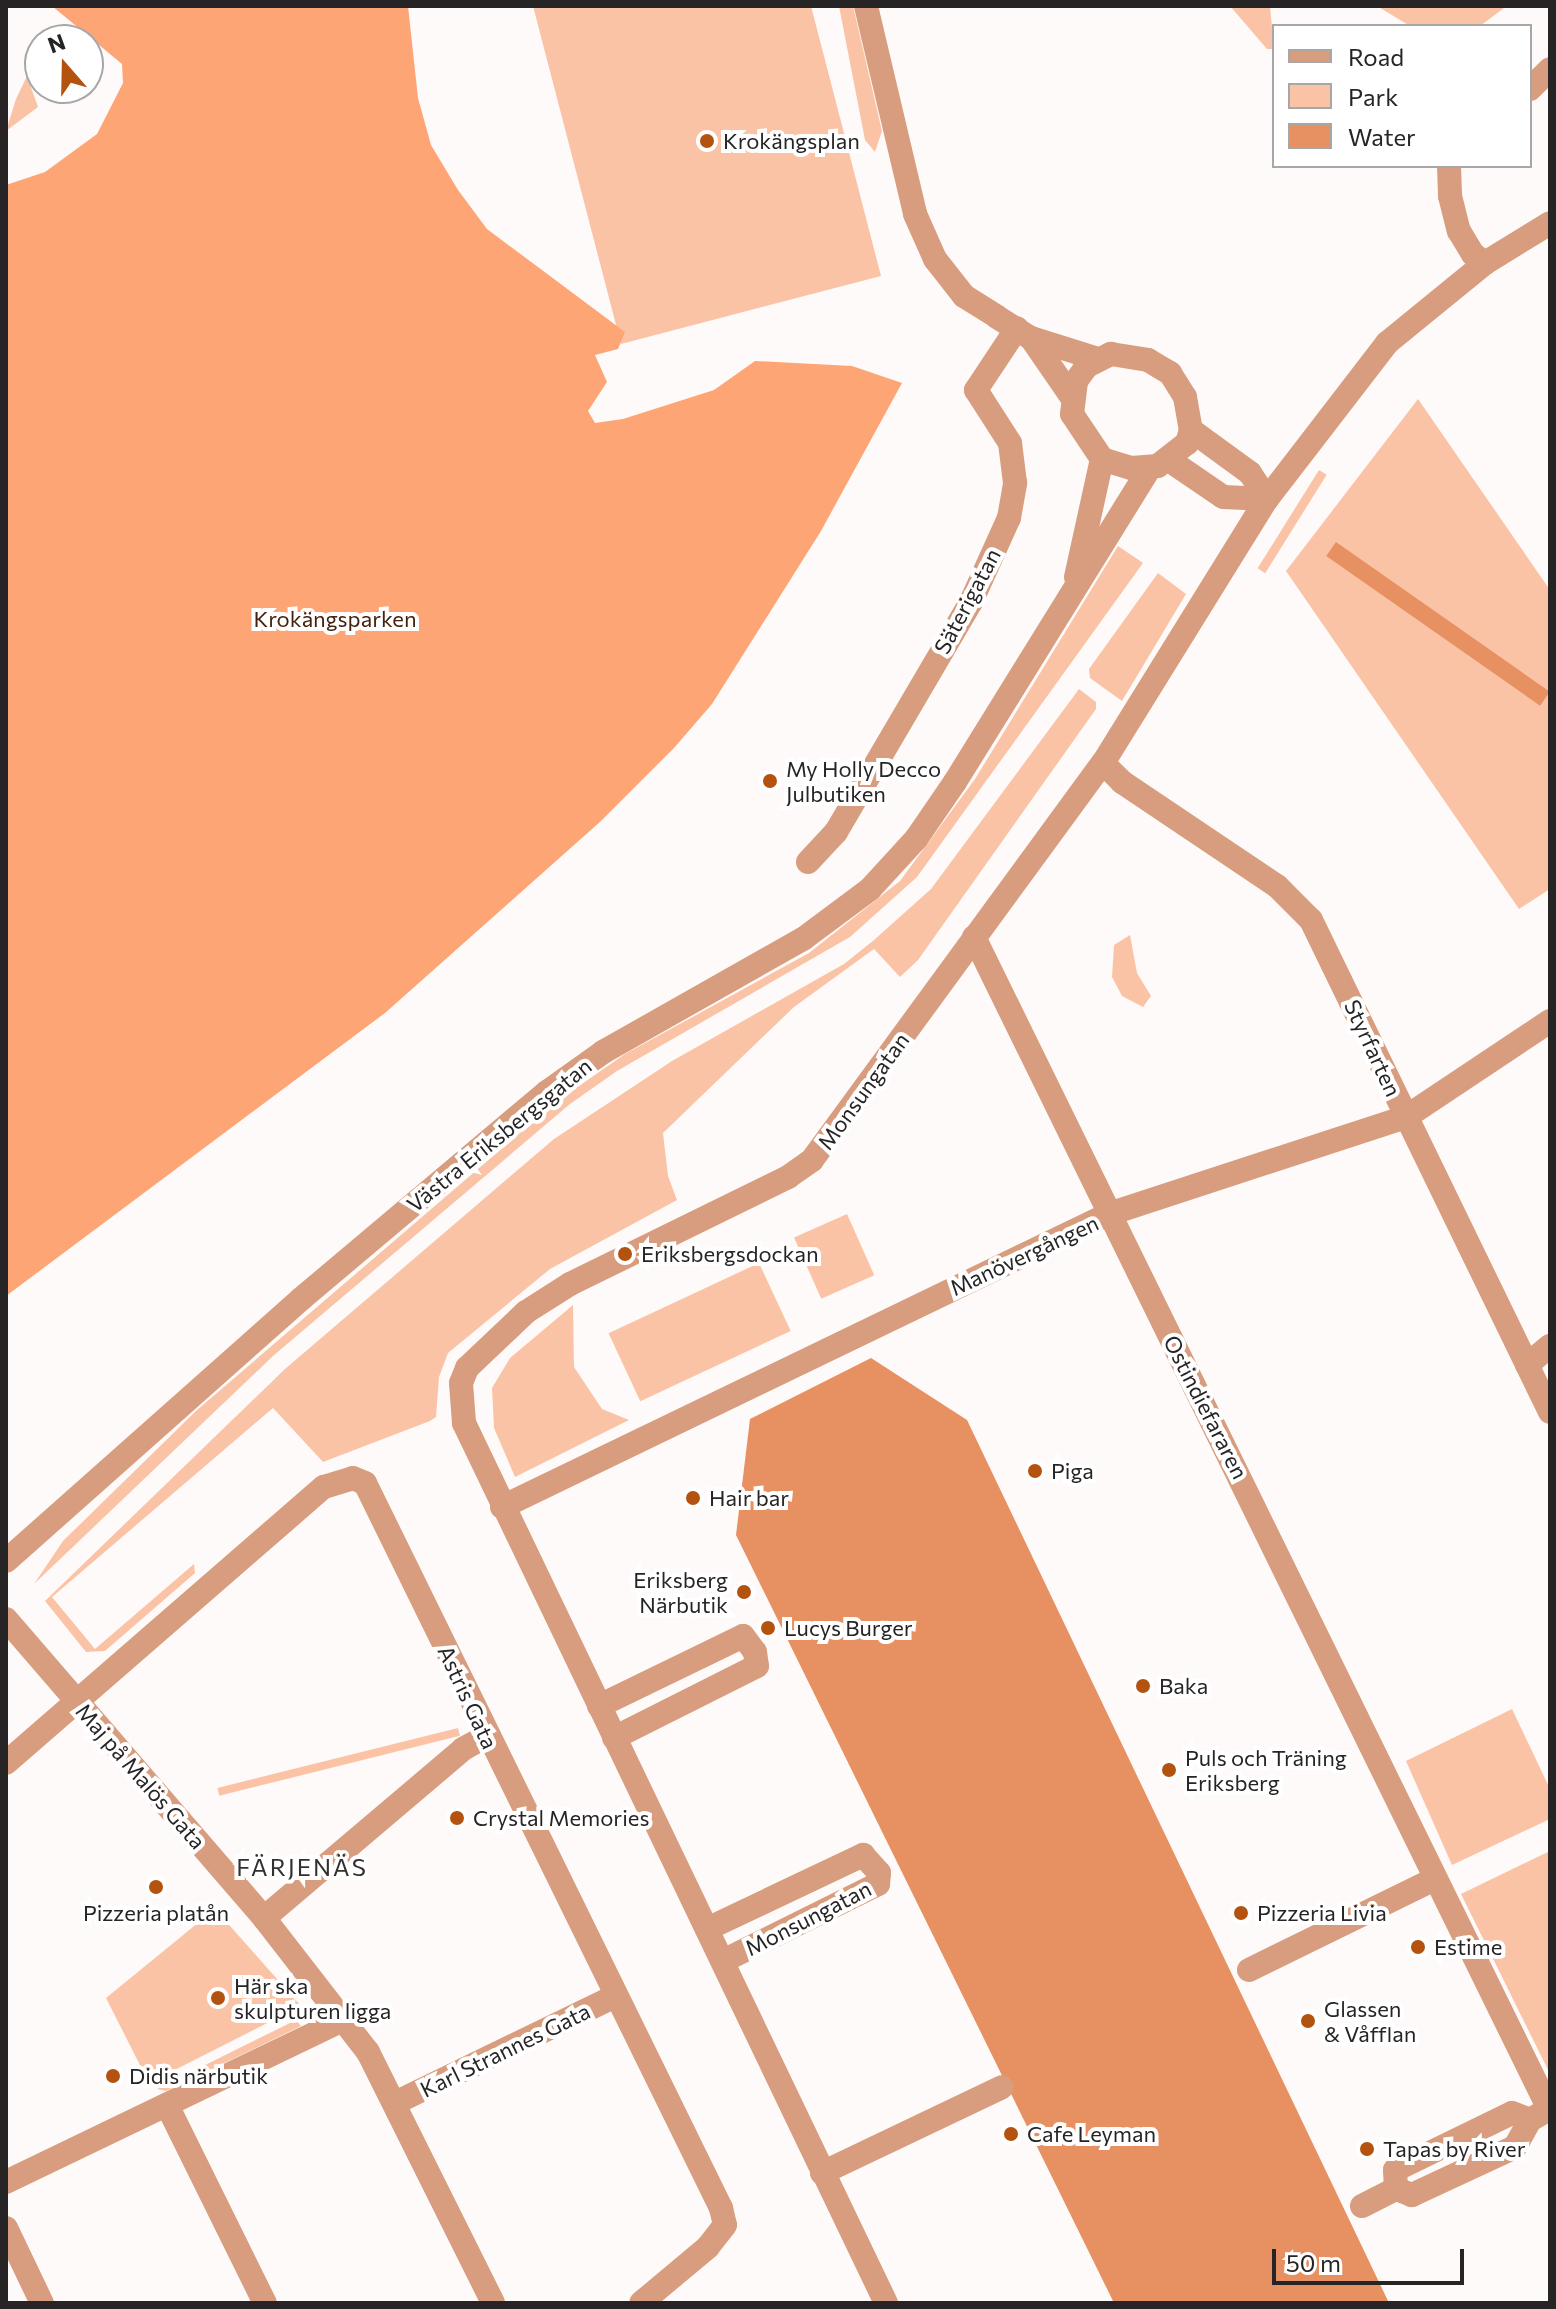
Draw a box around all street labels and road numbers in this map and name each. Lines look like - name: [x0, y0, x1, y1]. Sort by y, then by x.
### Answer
- street label: Säterigatan: [928, 544, 1006, 658]
- street label: Styrfarten: [1339, 995, 1407, 1101]
- street label: Monsungatan: [812, 1027, 914, 1155]
- street label: Västra Eriksbergsgatan: [401, 1052, 597, 1218]
- street label: Manövergången: [946, 1209, 1102, 1301]
- street label: Ostindiefararen: [1158, 1331, 1254, 1483]
- street label: Astris Gata: [433, 1641, 503, 1753]
- street label: Maj på Malös Gata: [71, 1698, 211, 1854]
- street label: Monsungatan: [741, 1875, 875, 1961]
- street label: Karl Strannes Gata: [416, 1997, 594, 2103]

